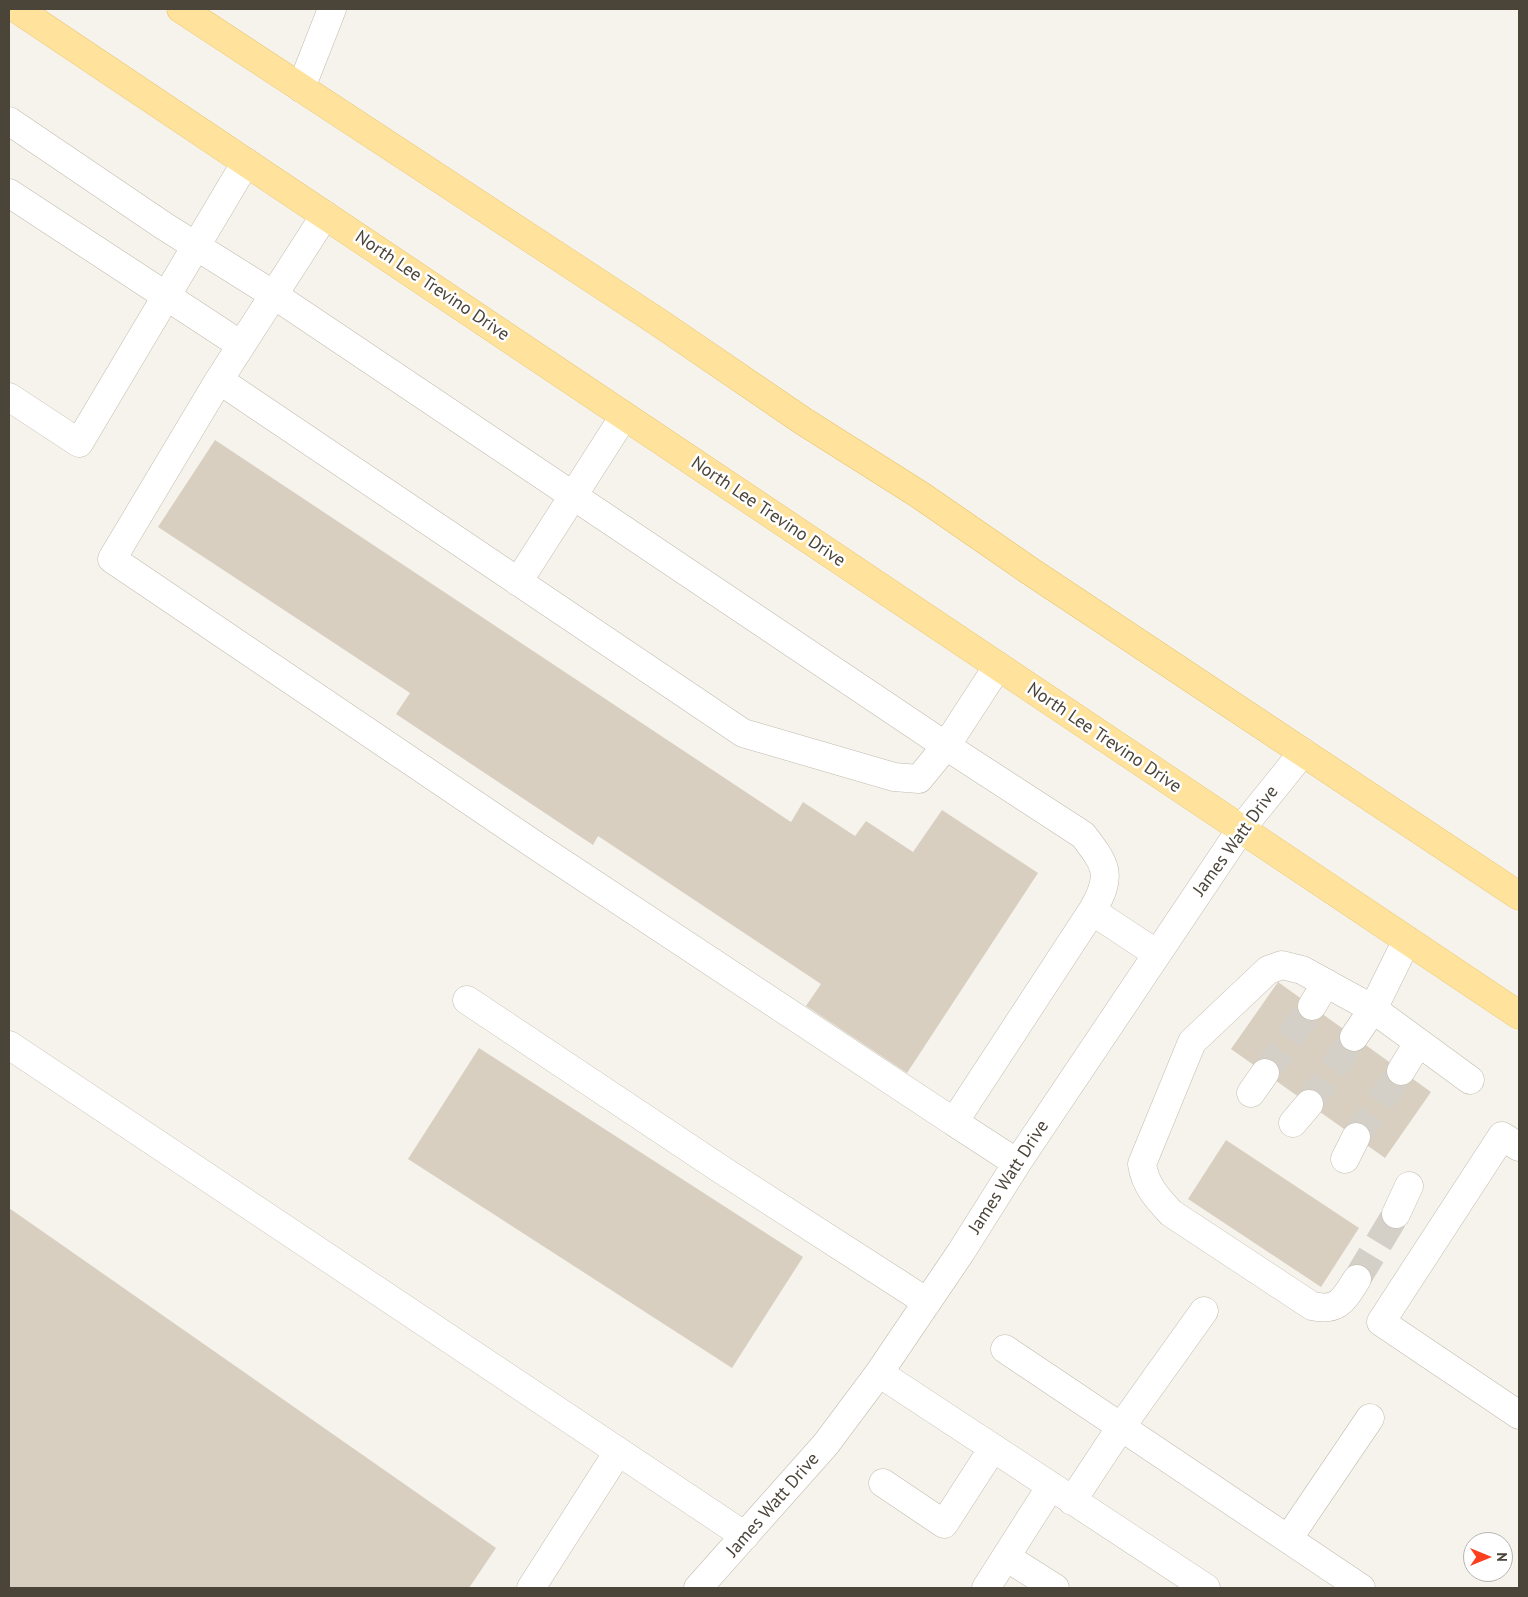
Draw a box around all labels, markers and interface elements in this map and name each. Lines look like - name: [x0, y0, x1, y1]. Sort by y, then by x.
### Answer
- street label: North Lee Trevino Drive: [351, 226, 513, 346]
- street label: North Lee Trevino Drive: [687, 452, 849, 572]
- street label: North Lee Trevino Drive: [1023, 678, 1185, 798]
- street label: James Watt Drive: [1189, 782, 1283, 900]
- street label: James Watt Drive: [964, 1116, 1054, 1238]
- street label: James Watt Drive: [722, 1449, 824, 1561]
- north arrow: [1463, 1532, 1513, 1582]
- text: N: [1493, 1552, 1511, 1562]

